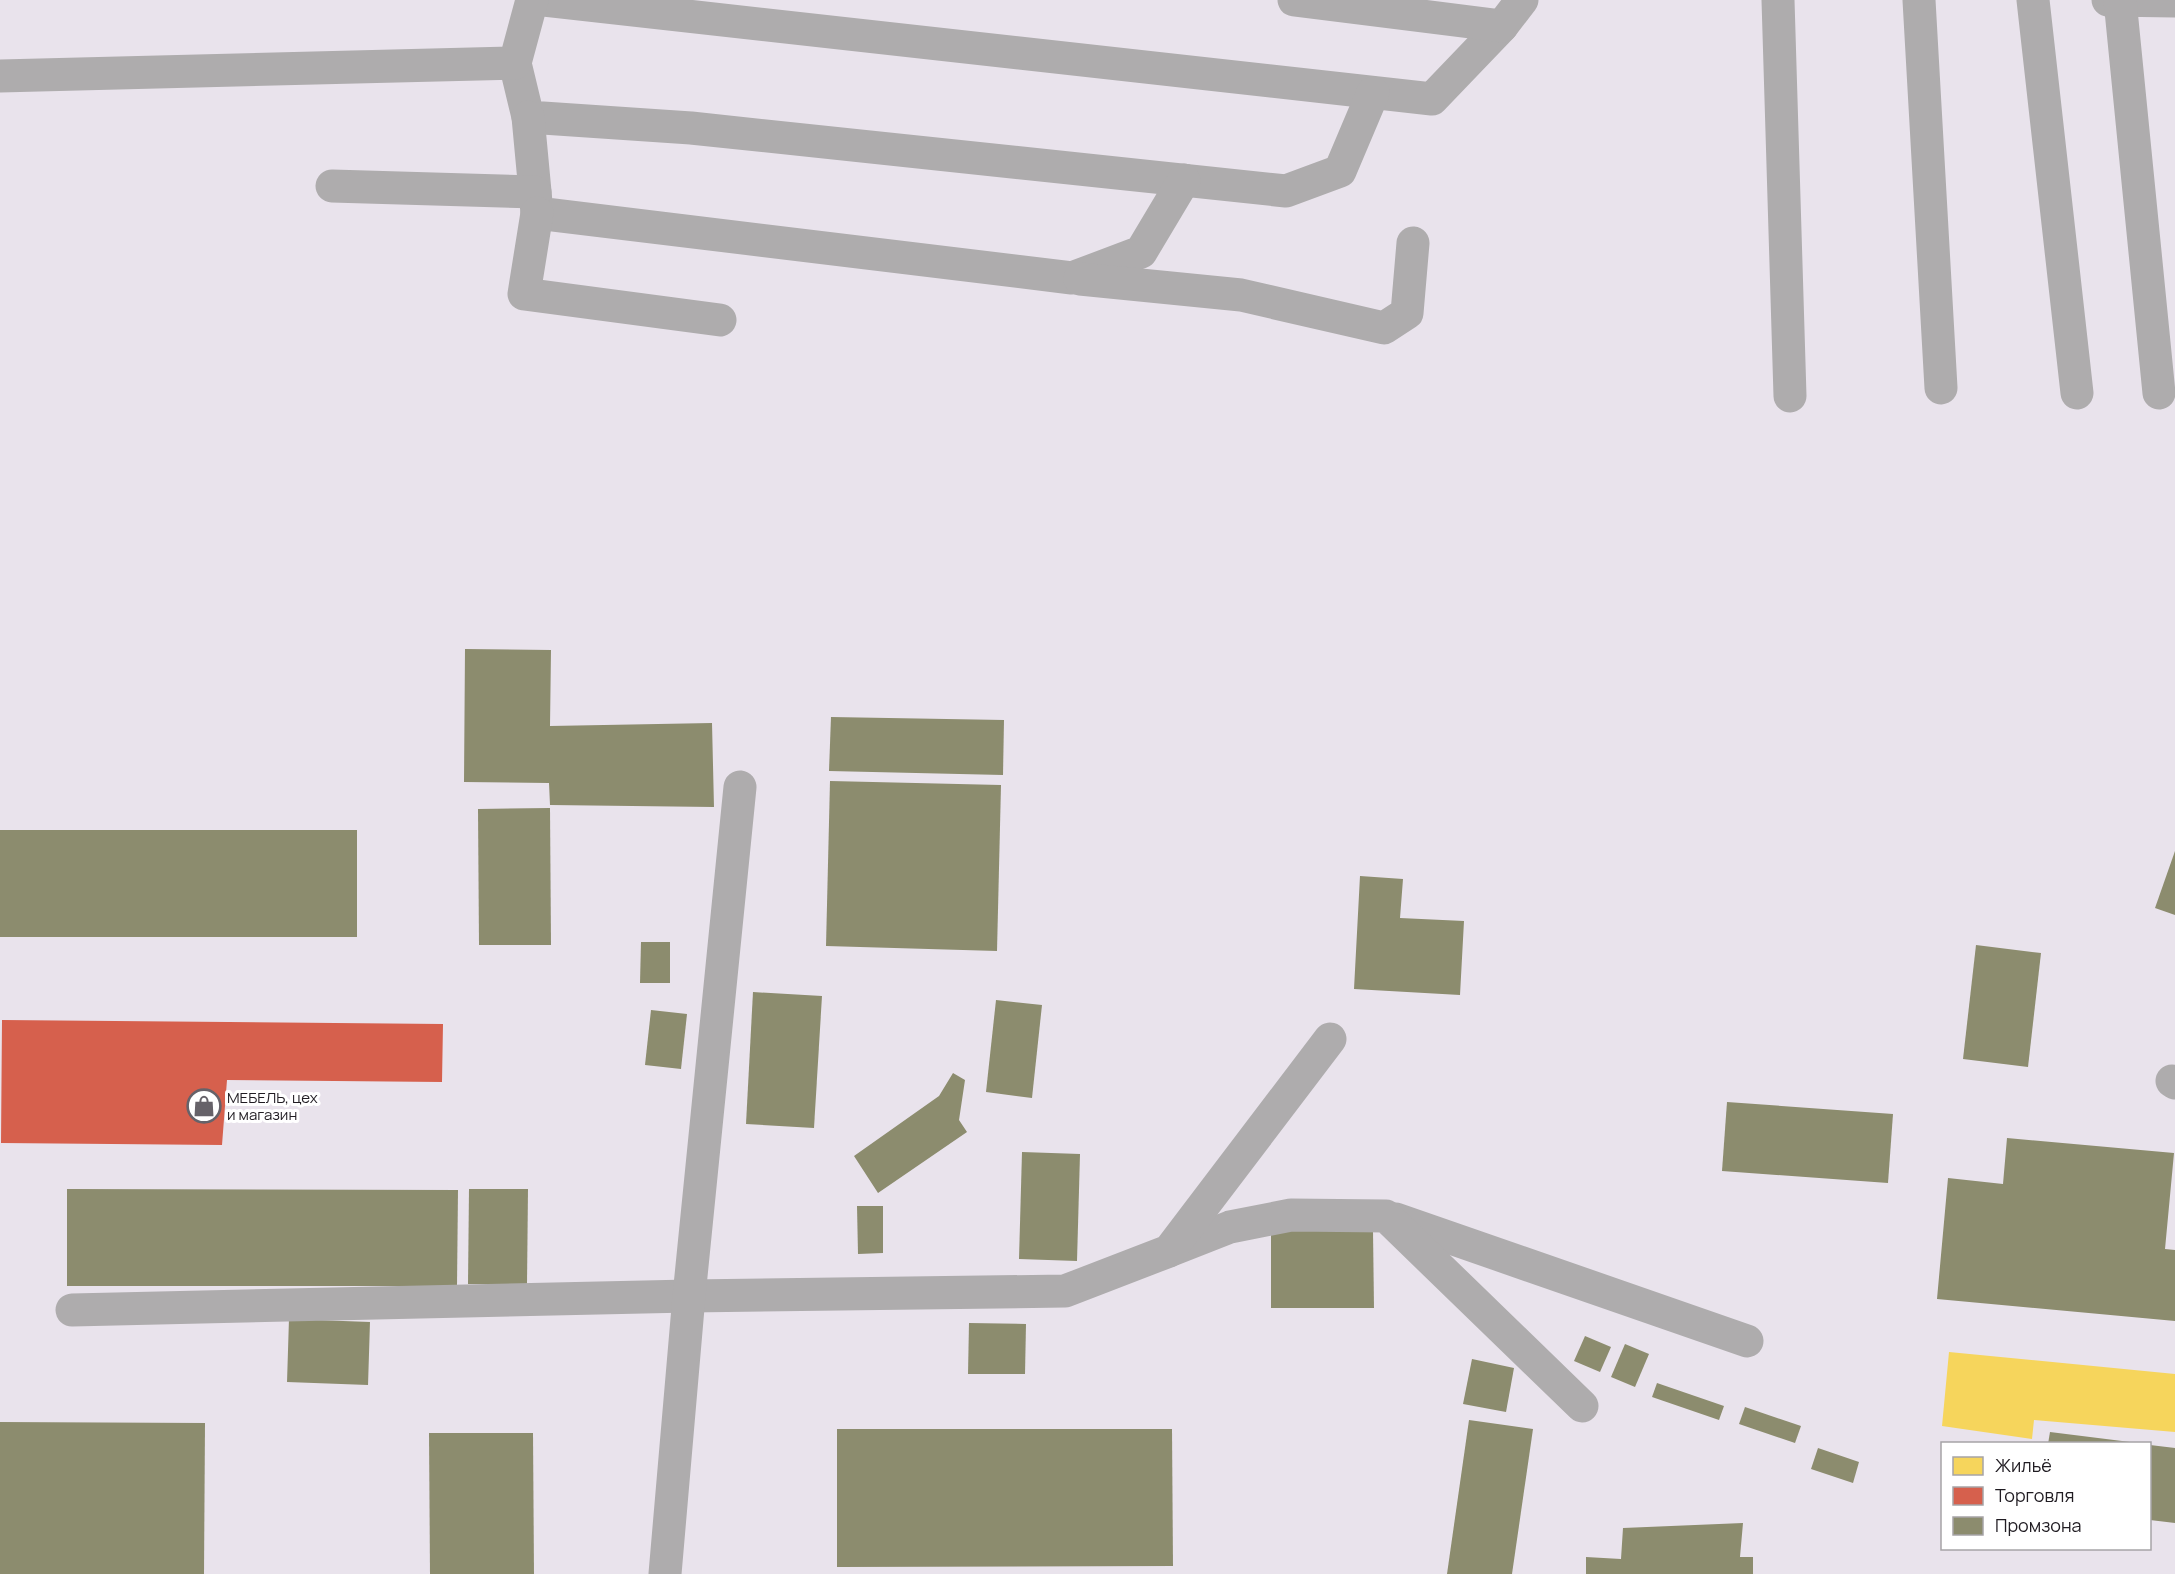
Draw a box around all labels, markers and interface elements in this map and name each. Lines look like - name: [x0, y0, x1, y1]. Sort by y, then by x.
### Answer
- place label: МЕБЕЛЬ, цех и магазин: [227, 1087, 318, 1125]
- shop icon: МЕБЕЛЬ, цех и магазин: [186, 1088, 222, 1124]
- legend: [1941, 1442, 2151, 1550]
- text: Жильё: [1995, 1453, 2052, 1477]
- text: Торговля: [1995, 1483, 2074, 1507]
- text: Промзона: [1995, 1513, 2082, 1537]

